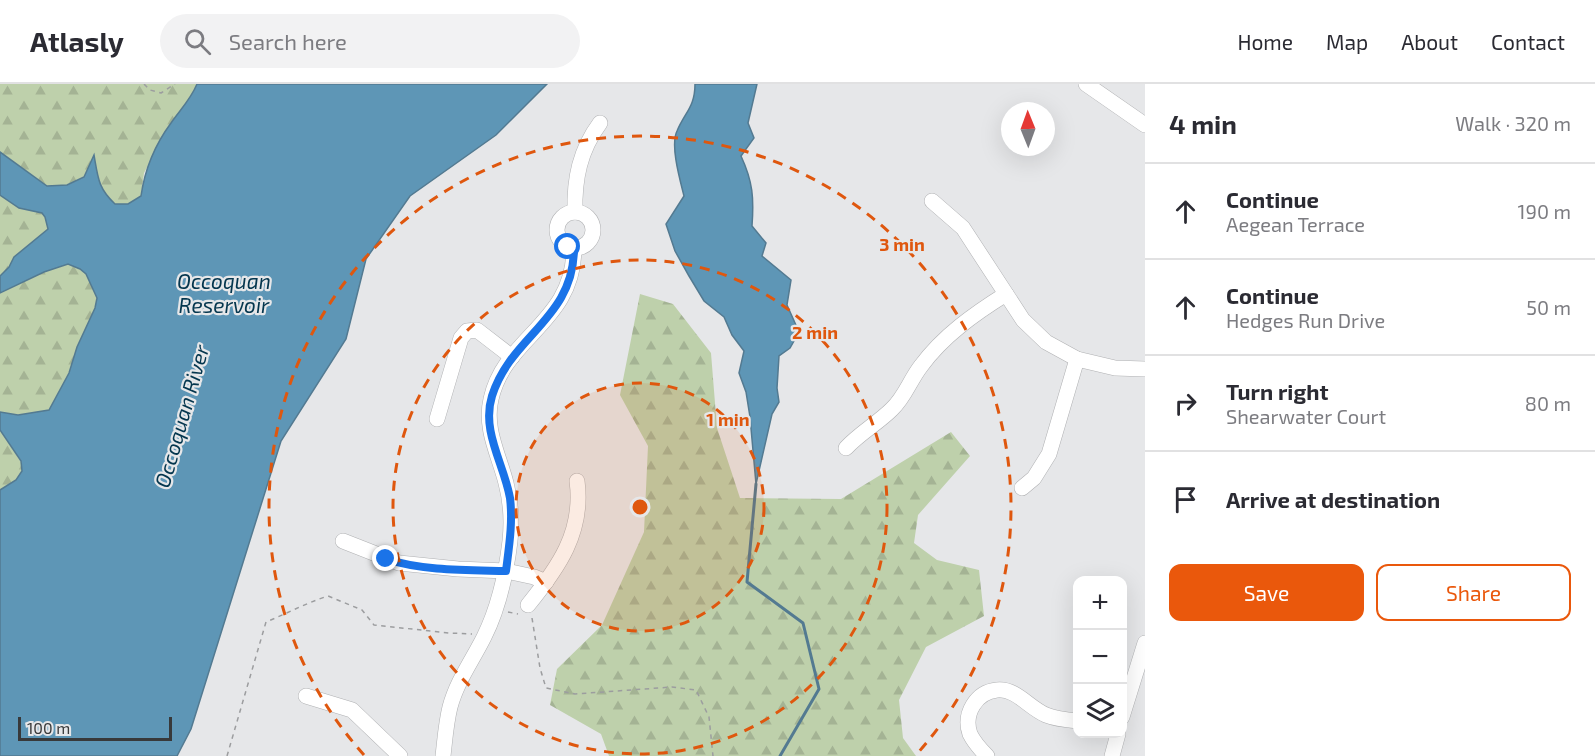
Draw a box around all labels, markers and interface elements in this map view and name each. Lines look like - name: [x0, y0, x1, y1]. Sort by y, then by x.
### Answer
- search box: [160, 14, 580, 68]
- text: Atlasly: [30, 24, 124, 58]
- icon: search: [181, 25, 214, 58]
- text: Search here: [229, 28, 347, 54]
- text: Home: [1237, 29, 1293, 54]
- text: Map: [1326, 29, 1368, 54]
- text: About: [1401, 29, 1458, 54]
- text: Contact: [1491, 29, 1565, 54]
- north arrow: [1001, 102, 1055, 156]
- text: 4 min: [1169, 108, 1237, 139]
- text: Walk · 320 m: [1455, 111, 1571, 135]
- text: Continue: [1226, 186, 1319, 212]
- icon: ahead: [1169, 195, 1202, 228]
- text: 190 m: [1518, 199, 1571, 223]
- text: Aegean Terrace: [1226, 212, 1365, 236]
- route start: [554, 233, 580, 259]
- text: 3 min: [879, 233, 925, 255]
- water label: Occoquan Reservoir: [177, 268, 271, 317]
- text: Continue: [1226, 282, 1319, 308]
- icon: ahead: [1169, 291, 1202, 324]
- text: 50 m: [1526, 295, 1571, 319]
- text: Hedges Run Drive: [1226, 308, 1385, 332]
- text: 2 min: [792, 321, 838, 343]
- water label: Occoquan River: [149, 341, 214, 490]
- text: Turn right: [1226, 378, 1328, 404]
- icon: right: [1169, 387, 1202, 420]
- text: 80 m: [1525, 391, 1571, 415]
- text: Shearwater Court: [1226, 404, 1386, 428]
- text: 1 min: [706, 408, 750, 430]
- icon: arrive: [1169, 483, 1202, 516]
- text: Arrive at destination: [1226, 486, 1440, 512]
- centre of rings: [630, 497, 650, 517]
- route end: [372, 545, 398, 571]
- button: Save: [1169, 564, 1364, 621]
- button: Share: [1376, 564, 1571, 621]
- map controls: [1073, 576, 1127, 738]
- button: +: [1073, 576, 1127, 630]
- button: −: [1073, 630, 1127, 684]
- button: layers: [1073, 684, 1127, 738]
- scale bar: [18, 714, 172, 742]
- text: 100 m: [27, 718, 70, 737]

